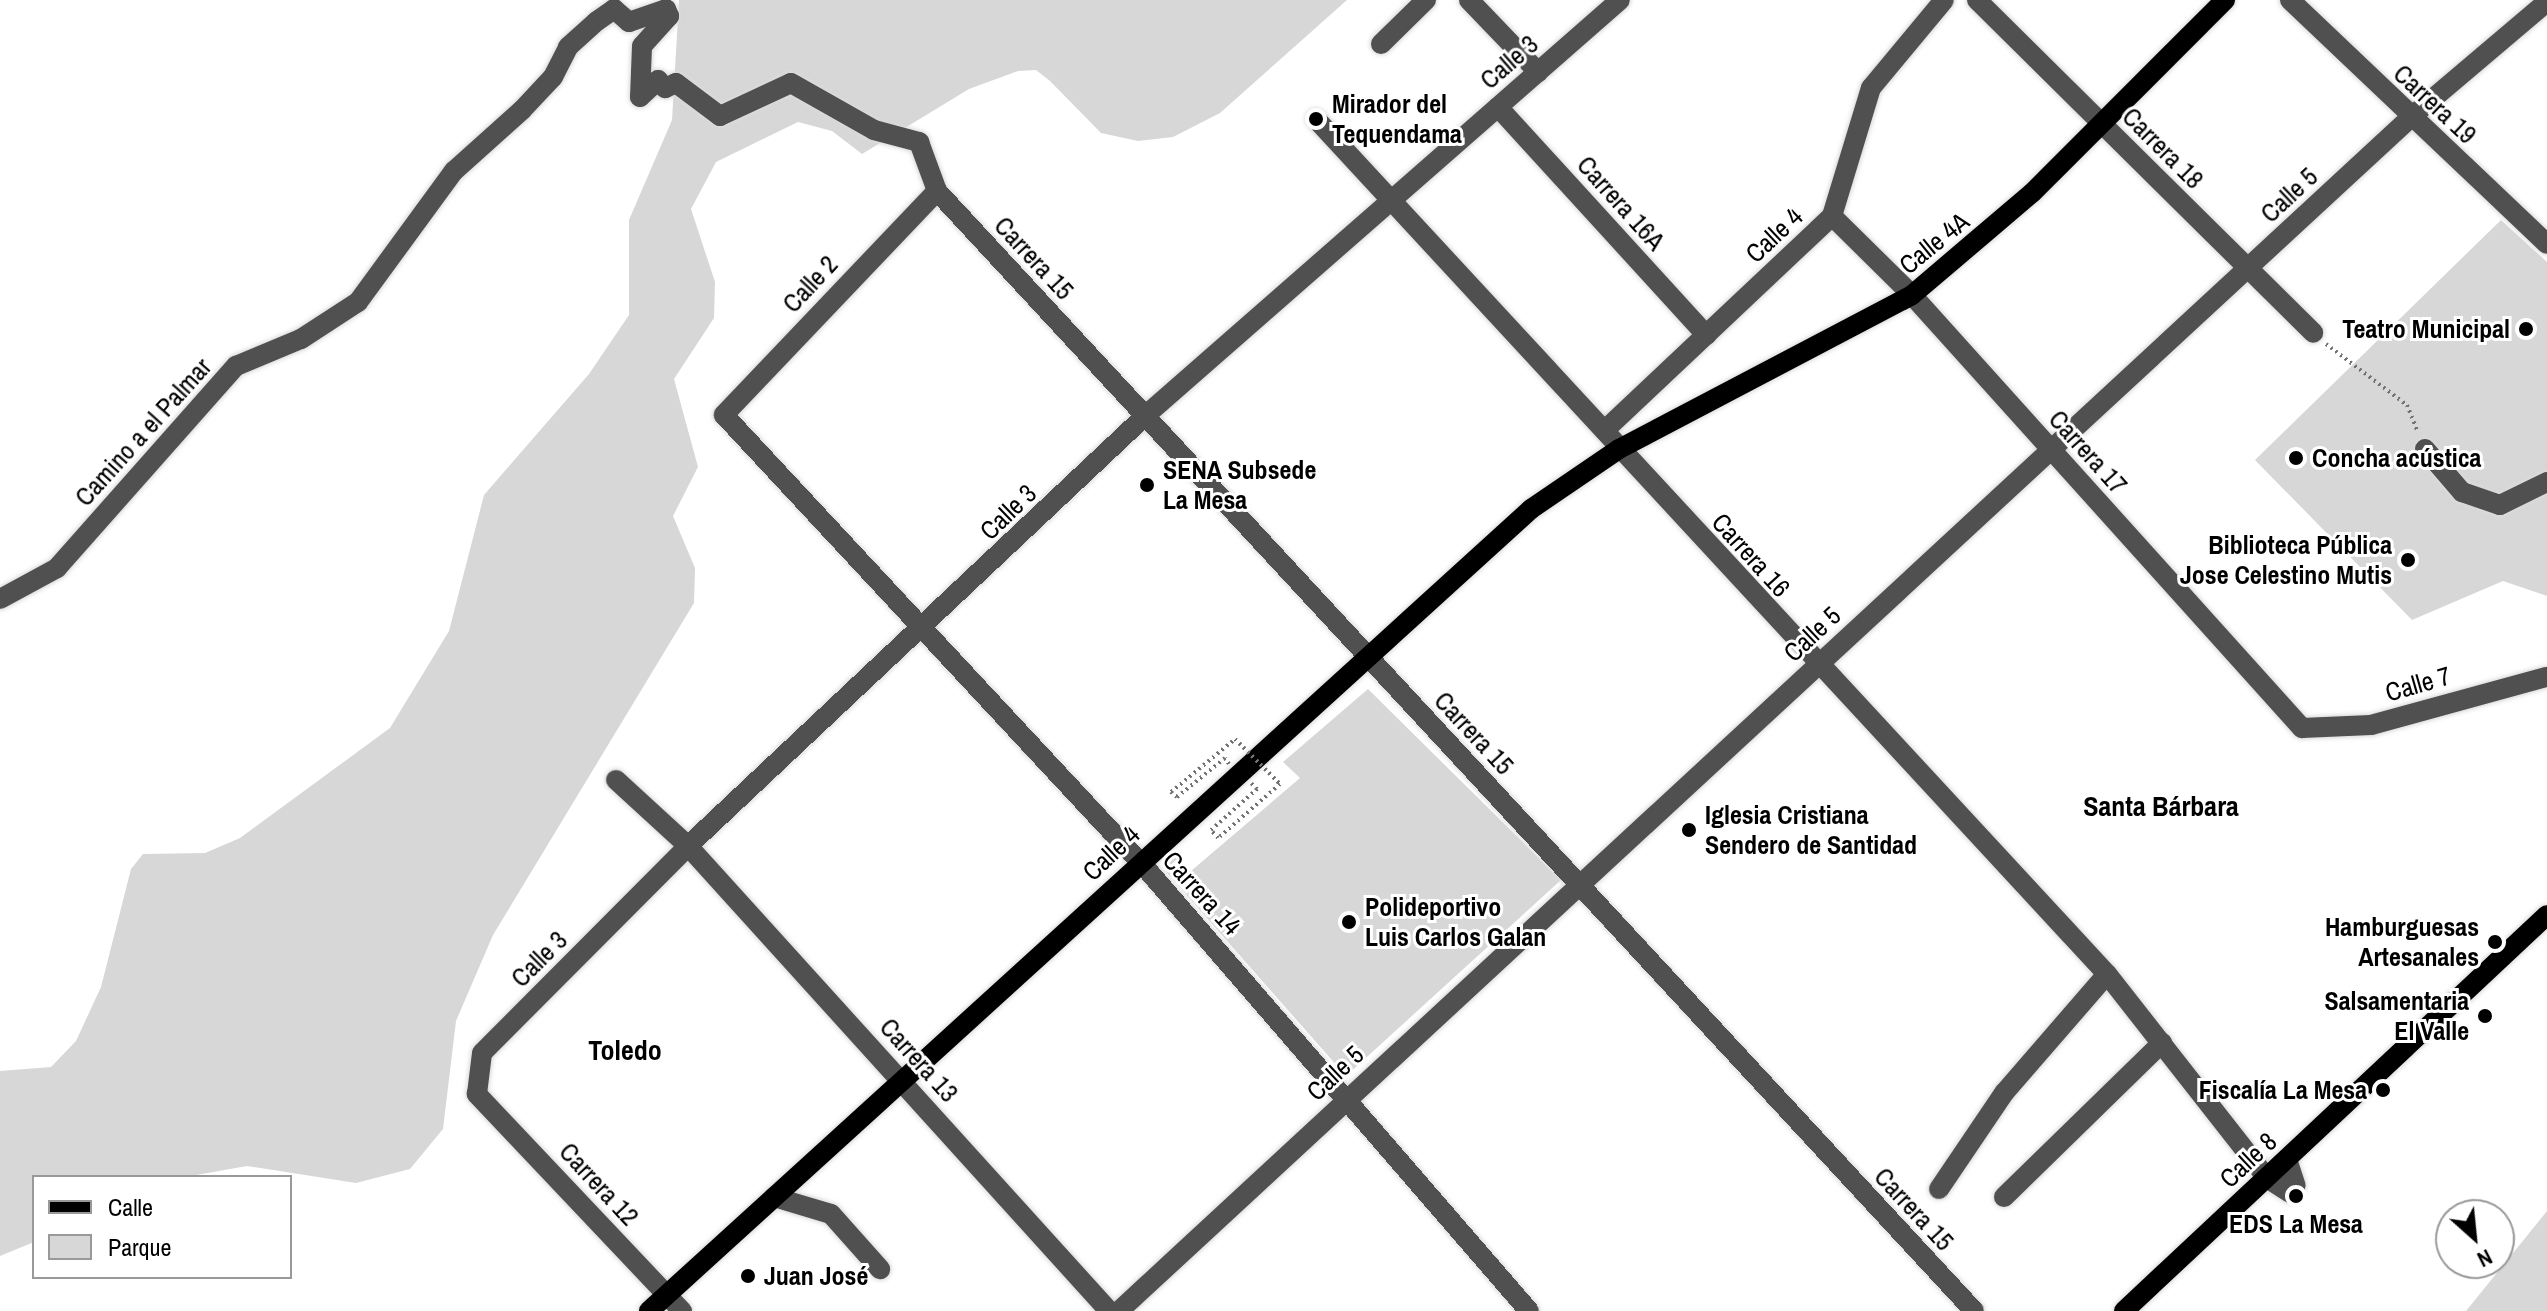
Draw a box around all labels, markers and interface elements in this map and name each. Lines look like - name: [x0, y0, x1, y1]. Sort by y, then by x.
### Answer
- street label: Calle 3: [1474, 28, 1544, 96]
- street label: Carrera 19: [2387, 58, 2483, 150]
- place label: Mirador del Tequendama: [1332, 88, 1462, 150]
- street label: Carrera 18: [2116, 101, 2210, 195]
- marker: Mirador del Tequendama: [1307, 110, 1325, 128]
- street label: Carrera 16A: [1571, 149, 1671, 257]
- street label: Calle 5: [2254, 161, 2324, 229]
- street label: Calle 4: [1739, 201, 1809, 269]
- street label: Calle 4A: [1893, 206, 1975, 280]
- street label: Carrera 15: [988, 210, 1080, 306]
- street label: Calle 2: [776, 249, 844, 319]
- place label: Teatro Municipal: [2342, 313, 2510, 345]
- marker: Teatro Municipal: [2517, 320, 2535, 338]
- street label: Camino a el Palmar: [68, 352, 218, 512]
- street label: Carrera 17: [2042, 404, 2134, 500]
- place label: Concha acústica: [2312, 442, 2481, 474]
- marker: Concha acústica: [2287, 449, 2305, 467]
- place label: SENA Subsede La Mesa: [1163, 454, 1317, 516]
- marker: SENA Subsede La Mesa: [1138, 476, 1156, 494]
- street label: Calle 3: [973, 478, 1043, 546]
- street label: Carrera 16: [1705, 507, 1797, 603]
- place label: Biblioteca Pública Jose Celestino Mutis: [2180, 529, 2392, 590]
- marker: Biblioteca Pública Jose Celestino Mutis: [2399, 551, 2417, 569]
- street label: Calle 5: [1777, 600, 1847, 668]
- street label: Calle 7: [2382, 660, 2454, 708]
- street label: Carrera 15: [1428, 685, 1520, 781]
- district label: Santa Bárbara: [2083, 789, 2239, 823]
- place label: Iglesia Cristiana Sendero de Santidad: [1705, 799, 1917, 860]
- street label: Calle 4: [1076, 819, 1146, 887]
- marker: Iglesia Cristiana Sendero de Santidad: [1680, 821, 1698, 839]
- street label: Carrera 14: [1156, 845, 1248, 941]
- place label: Polideportivo Luis Carlos Galan: [1365, 891, 1546, 952]
- place label: Hamburguesas Artesanales: [2325, 911, 2479, 972]
- marker: Polideportivo Luis Carlos Galan: [1340, 913, 1358, 931]
- street label: Calle 3: [505, 925, 573, 993]
- marker: Hamburguesas Artesanales: [2486, 933, 2504, 951]
- place label: Salsamentaria El Valle: [2324, 985, 2469, 1046]
- marker: Salsamentaria El Valle: [2476, 1007, 2494, 1025]
- street label: Carrera 13: [873, 1012, 965, 1108]
- district label: Toledo: [588, 1033, 662, 1067]
- street label: Calle 5: [1300, 1039, 1370, 1107]
- place label: Fiscalía La Mesa: [2199, 1074, 2367, 1106]
- marker: Fiscalía La Mesa: [2374, 1081, 2392, 1099]
- street label: Calle 8: [2213, 1126, 2283, 1194]
- street label: Carrera 12: [553, 1136, 645, 1232]
- street label: Carrera 15: [1868, 1161, 1960, 1257]
- legend: [32, 1175, 292, 1279]
- marker: EDS La Mesa: [2287, 1187, 2305, 1205]
- text: Calle: [108, 1191, 153, 1223]
- north arrow: [2435, 1199, 2515, 1279]
- place label: EDS La Mesa: [2229, 1208, 2363, 1240]
- text: Parque: [108, 1231, 171, 1263]
- text: N: [2472, 1242, 2498, 1275]
- place label: Juan José: [764, 1260, 868, 1292]
- marker: Juan José: [739, 1267, 757, 1285]

